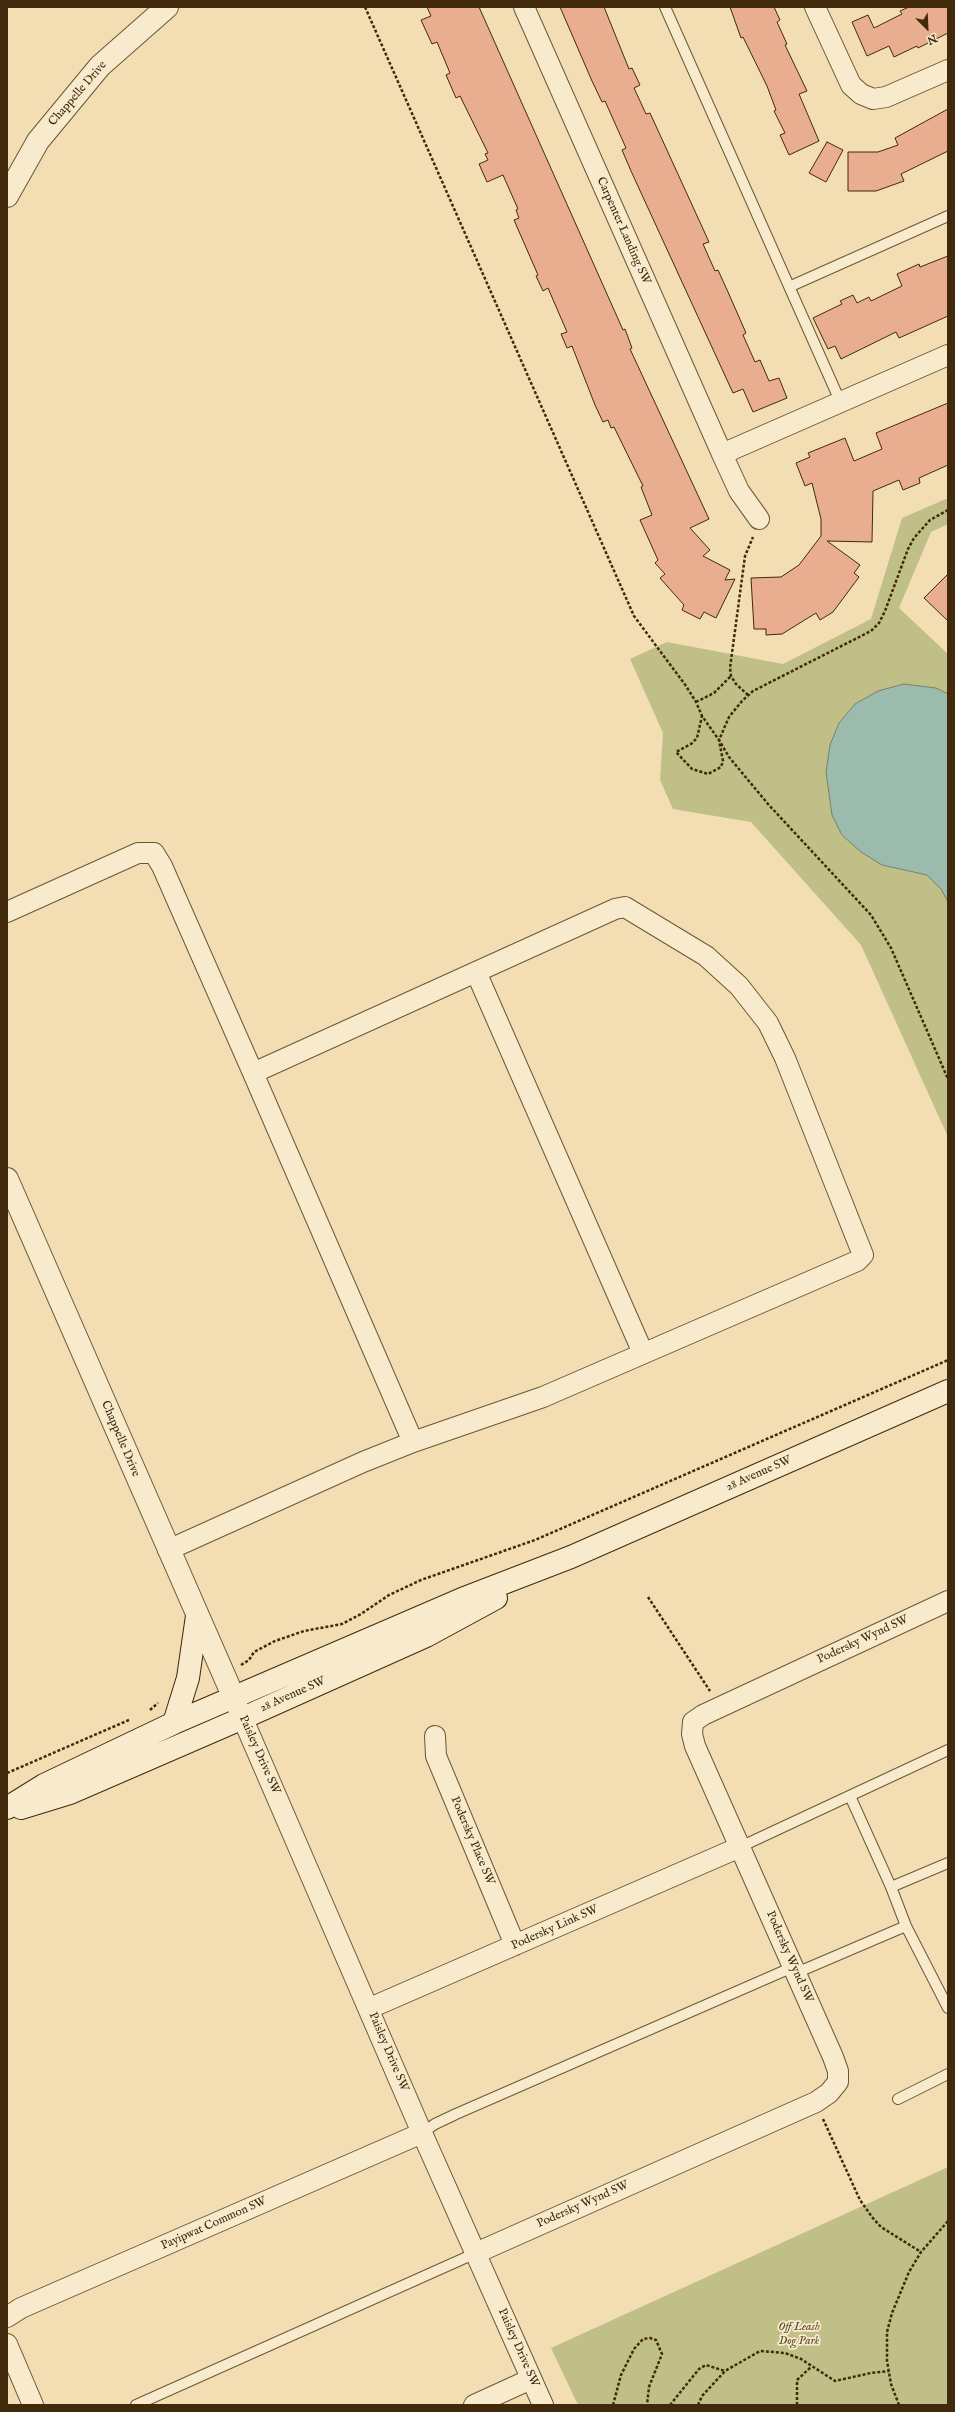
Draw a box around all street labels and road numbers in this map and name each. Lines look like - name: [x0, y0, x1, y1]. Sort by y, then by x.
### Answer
- street label: Chappelle Drive: [46, 59, 110, 129]
- street label: Carpenter Landing SW: [593, 175, 653, 287]
- street label: Chappelle Drive: [97, 1399, 143, 1479]
- street label: 28 Avenue SW: [724, 1453, 794, 1495]
- street label: Podersky Wynd SW: [815, 1613, 911, 1667]
- street label: 28 Avenue SW: [258, 1674, 328, 1716]
- street label: Paisley Drive SW: [235, 1713, 283, 1797]
- street label: Podersky Place SW: [447, 1794, 497, 1888]
- street label: Podersky Link SW: [509, 1902, 601, 1954]
- street label: Podersky Wynd SW: [762, 1909, 816, 2005]
- street label: Paisley Drive SW: [365, 2010, 411, 2094]
- street label: Podersky Wynd SW: [535, 2178, 631, 2232]
- street label: Payipwat Common SW: [159, 2194, 269, 2254]
- street label: Paisley Drive SW: [494, 2306, 542, 2390]

